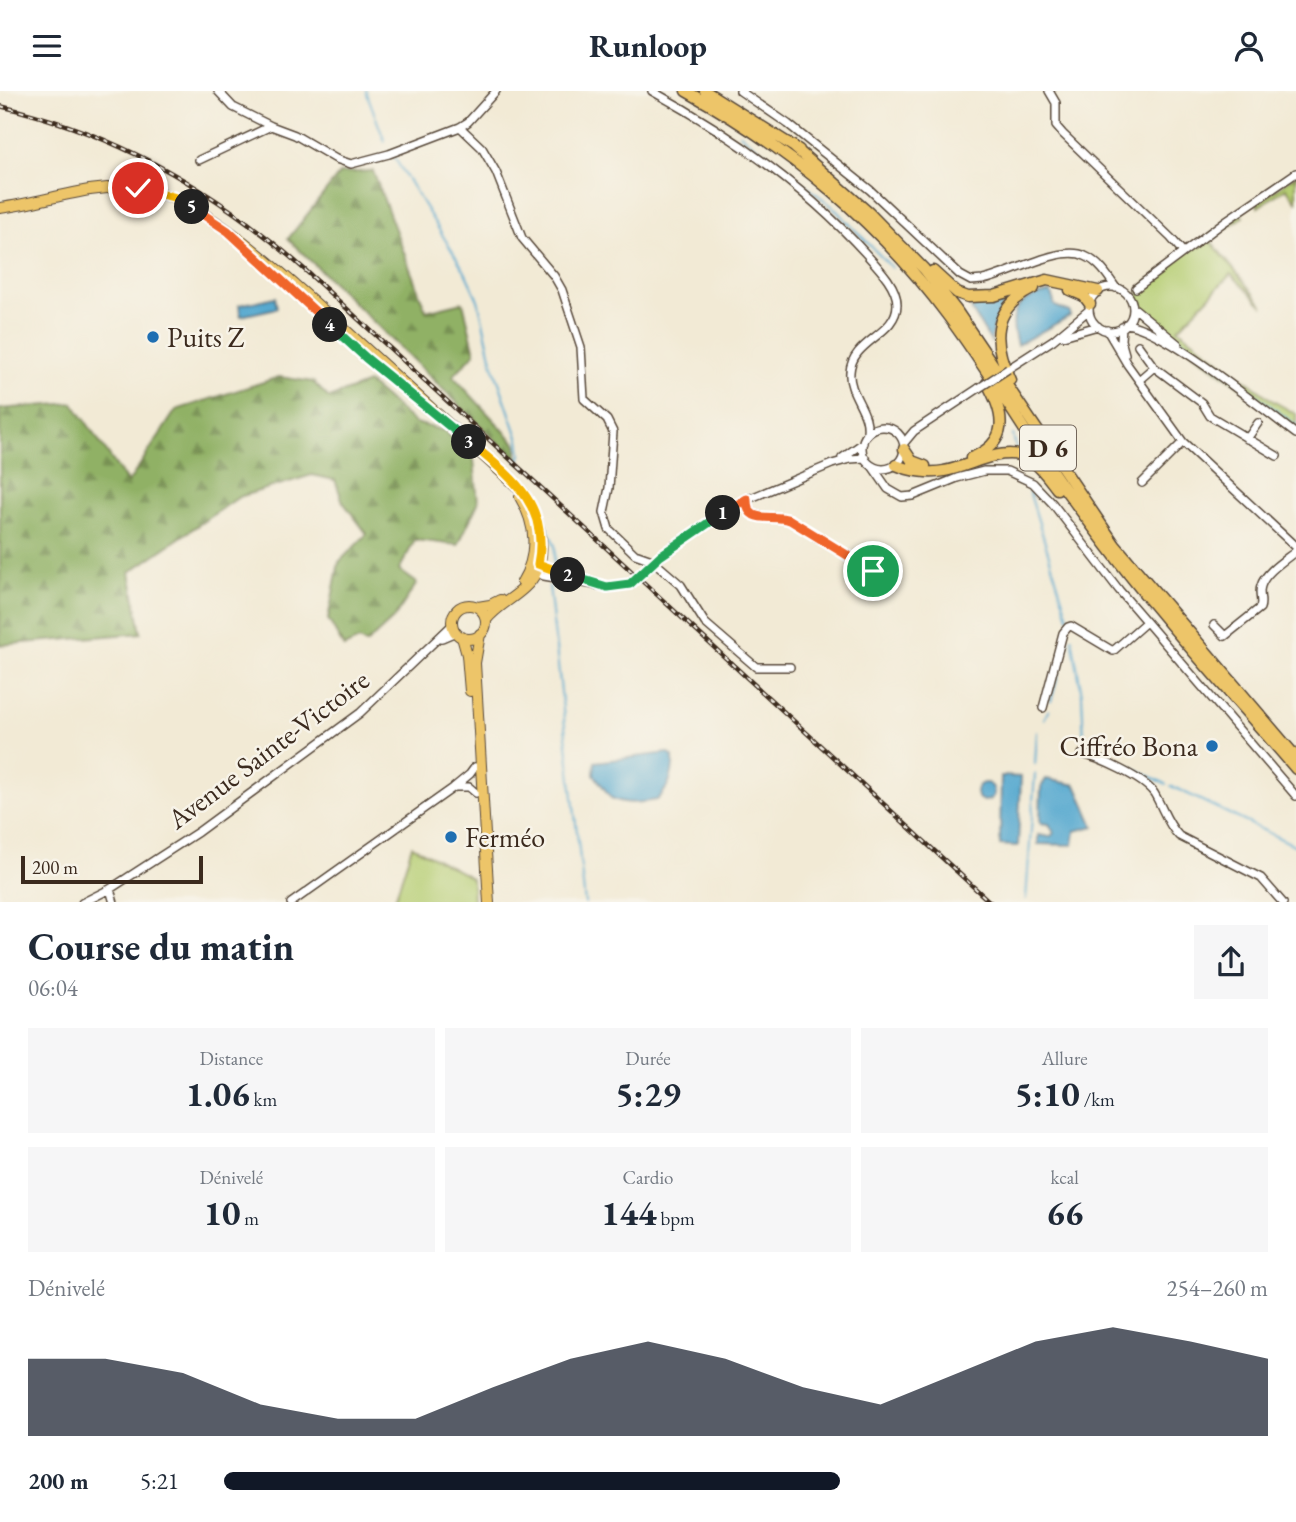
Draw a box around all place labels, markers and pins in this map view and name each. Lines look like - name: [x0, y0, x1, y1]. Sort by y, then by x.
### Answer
- pin: [108, 158, 168, 218]
- pin: 5: [174, 190, 210, 225]
- pin: 4: [312, 307, 348, 343]
- place label: Puits Z: [167, 319, 245, 355]
- marker: Puits Z: [145, 329, 161, 345]
- pin: 3: [452, 425, 486, 459]
- pin: 1: [706, 495, 740, 531]
- pin: [843, 541, 903, 601]
- pin: 2: [550, 557, 586, 593]
- place label: Ciffréo Bona: [1059, 728, 1199, 764]
- marker: Ciffréo Bona: [1204, 738, 1220, 754]
- place label: Ferméo: [465, 819, 545, 855]
- marker: Ferméo: [443, 829, 459, 845]

